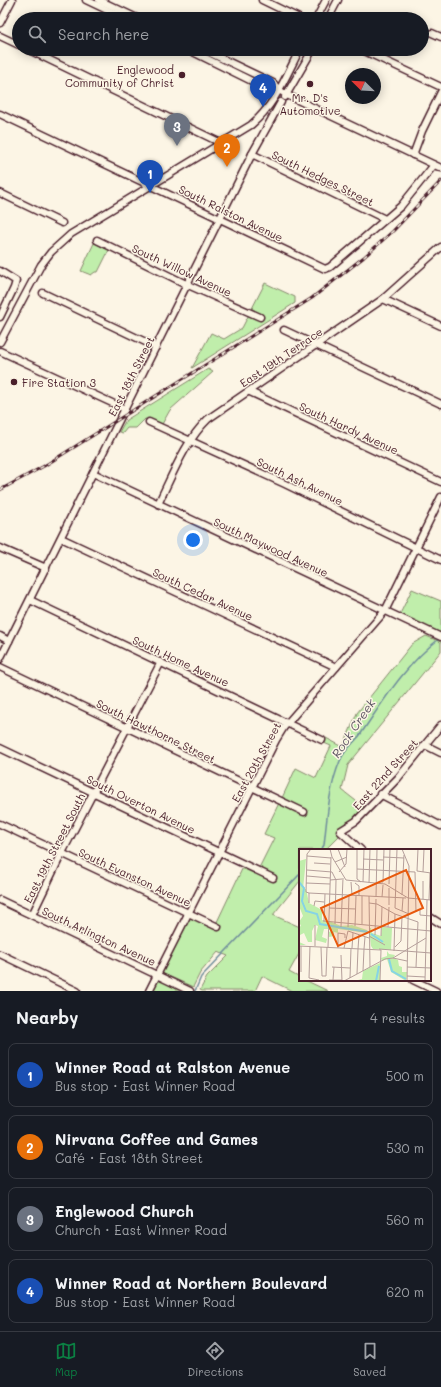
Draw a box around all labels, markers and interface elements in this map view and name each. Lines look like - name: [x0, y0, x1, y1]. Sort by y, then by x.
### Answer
- search box: [12, 12, 429, 56]
- icon: search: [26, 23, 48, 45]
- text: Search here: [58, 24, 149, 44]
- place label: Englewood Community of Christ: [65, 62, 174, 90]
- north arrow: [345, 68, 381, 104]
- marker: Englewood Community of Christ: [177, 70, 187, 80]
- pin: 4: [250, 74, 276, 107]
- marker: Mr. D's Automotive: [305, 79, 315, 89]
- place label: Mr. D's Automotive: [279, 90, 341, 118]
- pin: 3: [164, 113, 190, 146]
- pin: 2: [214, 134, 240, 167]
- street label: South Hedges Street: [269, 147, 377, 209]
- pin: 1: [137, 160, 163, 193]
- street label: South Ralston Avenue: [176, 181, 286, 245]
- street label: South Willow Avenue: [130, 240, 234, 300]
- street label: East 19th Terrace: [237, 324, 326, 390]
- street label: East 18th Street: [104, 333, 158, 419]
- place label: Fire Station 3: [22, 375, 97, 390]
- marker: Fire Station 3: [9, 377, 19, 387]
- street label: South Hardy Avenue: [297, 398, 401, 458]
- street label: South Ash Avenue: [254, 454, 346, 508]
- street label: South Maywood Avenue: [211, 514, 331, 580]
- your location: [183, 530, 203, 550]
- street label: South Cedar Avenue: [150, 564, 256, 624]
- street label: South Home Avenue: [130, 632, 232, 690]
- water label: Rock Creek: [327, 695, 379, 761]
- street label: South Hawthorne Street: [94, 696, 218, 767]
- street label: East 20th Street: [228, 719, 284, 805]
- street label: East 22nd Street: [349, 735, 421, 813]
- street label: South Overton Avenue: [84, 771, 198, 837]
- street label: East 19th Street South: [20, 791, 88, 905]
- street label: South Evanston Avenue: [76, 844, 194, 910]
- inset map: [299, 849, 431, 981]
- street label: South Arlington Avenue: [40, 903, 159, 969]
- text: Nearby: [16, 1006, 78, 1028]
- text: 4 results: [370, 1009, 425, 1026]
- text: Winner Road at Ralston Avenue: [55, 1057, 290, 1077]
- text: 1: [27, 1067, 33, 1084]
- text: 500 m: [386, 1067, 424, 1084]
- text: Bus stop · East Winner Road: [55, 1077, 235, 1094]
- text: Nirvana Coffee and Games: [55, 1129, 258, 1149]
- text: 2: [26, 1139, 34, 1156]
- text: 530 m: [386, 1139, 424, 1156]
- text: Café · East 18th Street: [55, 1149, 203, 1166]
- text: Englewood Church: [55, 1201, 194, 1221]
- text: 3: [26, 1211, 34, 1228]
- text: 560 m: [386, 1211, 424, 1228]
- text: Church · East Winner Road: [55, 1221, 227, 1238]
- text: Winner Road at Northern Boulevard: [55, 1273, 327, 1293]
- text: 4: [26, 1283, 34, 1300]
- text: 620 m: [386, 1283, 424, 1300]
- text: Bus stop · East Winner Road: [55, 1293, 235, 1310]
- tab: Map: [55, 1340, 77, 1379]
- tab: Directions: [187, 1340, 243, 1379]
- tab: Saved: [353, 1340, 386, 1379]

